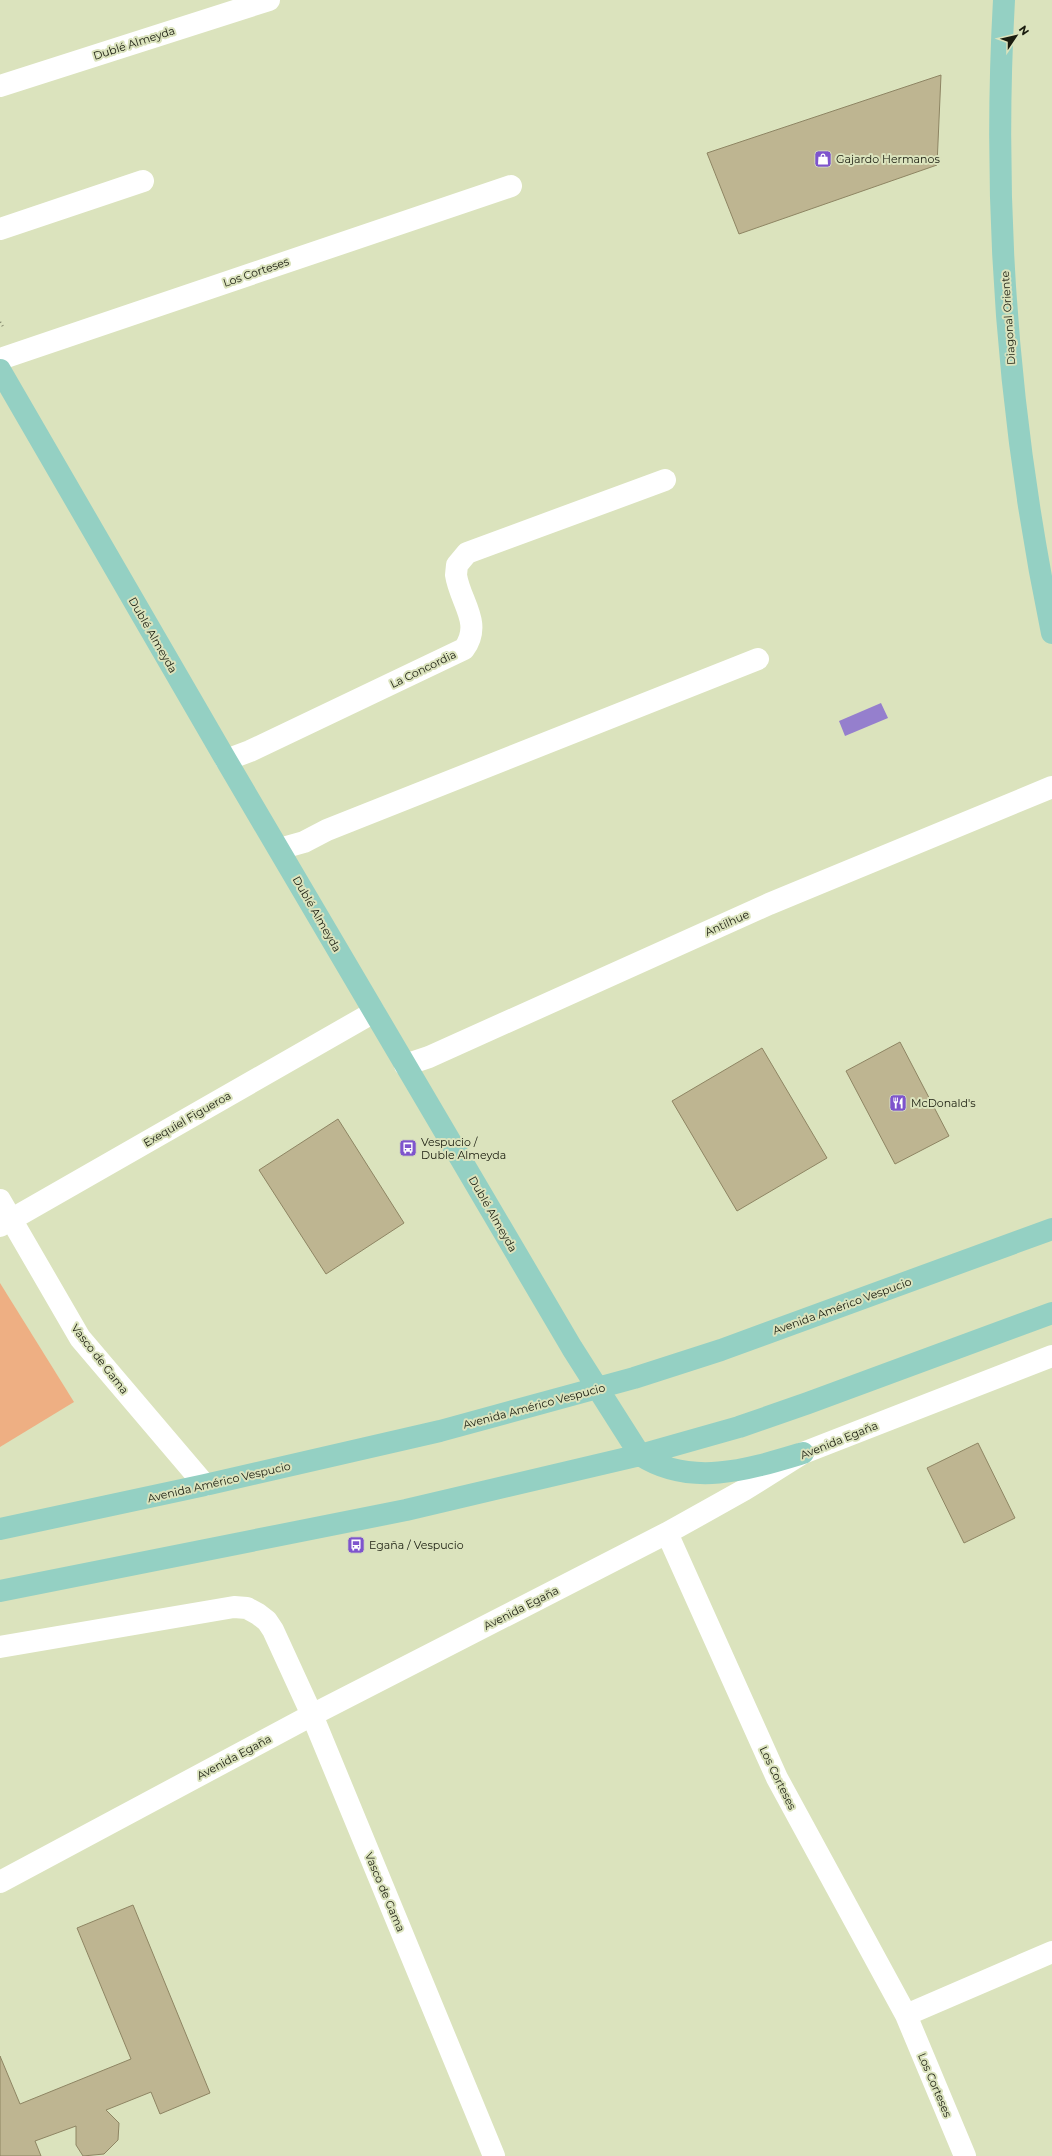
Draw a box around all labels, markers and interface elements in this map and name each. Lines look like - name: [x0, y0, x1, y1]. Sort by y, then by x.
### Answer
- north arrow: [996, 16, 1036, 56]
- street label: Dublé Almeyda: [91, 23, 177, 63]
- text: N: [1016, 23, 1032, 38]
- shop icon: Gajardo Hermanos: [813, 149, 833, 169]
- place label: Gajardo Hermanos: [836, 152, 940, 166]
- street label: Los Corteses: [221, 254, 291, 290]
- street label: Diagonal Oriente: [998, 270, 1018, 365]
- street label: Dublé Almeyda: [126, 595, 180, 675]
- street label: La Concordia: [388, 647, 458, 691]
- street label: Dublé Almeyda: [290, 874, 344, 954]
- street label: Antilhue: [703, 907, 752, 939]
- street label: Exequiel Figueroa: [141, 1088, 233, 1150]
- restaurant icon: McDonald's: [888, 1093, 908, 1113]
- place label: McDonald's: [911, 1096, 976, 1110]
- place label: Vespucio / Duble Almeyda: [421, 1135, 506, 1162]
- bus stop icon: Vespucio / Duble Almeyda: [398, 1138, 418, 1158]
- street label: Dublé Almeyda: [466, 1174, 520, 1254]
- street label: Avenida Américo Vespucio: [771, 1274, 913, 1338]
- street label: Vasco de Gama: [68, 1321, 132, 1397]
- street label: Avenida Américo Vespucio: [461, 1380, 607, 1432]
- street label: Avenida Egaña: [798, 1418, 880, 1462]
- street label: Avenida Américo Vespucio: [146, 1459, 292, 1505]
- bus stop icon: Egaña / Vespucio: [346, 1535, 366, 1555]
- place label: Egaña / Vespucio: [369, 1538, 464, 1552]
- street label: Avenida Egaña: [481, 1583, 561, 1633]
- street label: Avenida Egaña: [194, 1731, 274, 1783]
- street label: Los Corteses: [757, 1744, 800, 1813]
- street label: Vasco de Gama: [362, 1850, 408, 1934]
- street label: Los Corteses: [915, 2051, 955, 2120]

